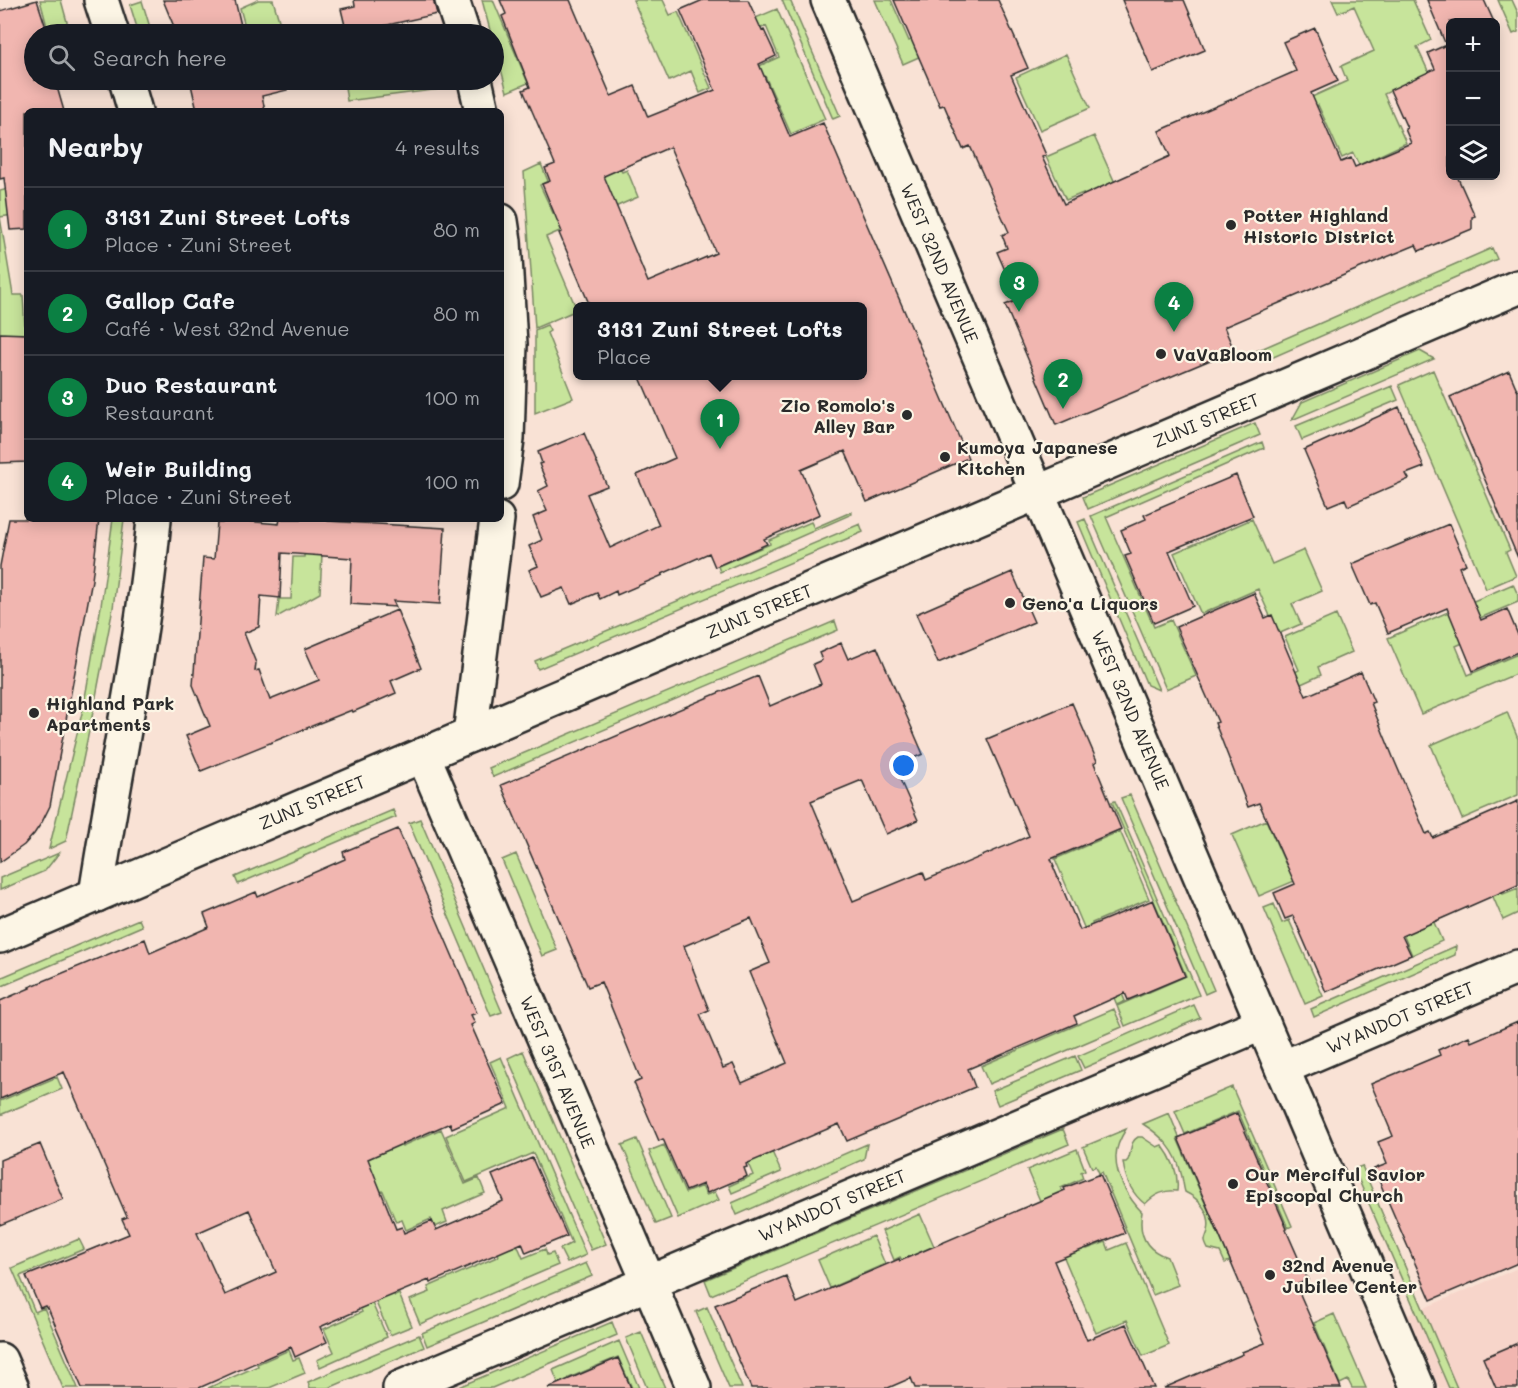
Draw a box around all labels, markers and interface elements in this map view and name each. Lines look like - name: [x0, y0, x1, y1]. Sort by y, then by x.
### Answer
- map controls: [1446, 18, 1500, 180]
- button: +: [1446, 18, 1500, 72]
- search box: [24, 24, 504, 90]
- icon: search: [45, 41, 78, 74]
- text: Search here: [93, 43, 227, 72]
- button: −: [1446, 72, 1500, 126]
- button: layers: [1446, 126, 1500, 180]
- text: Nearby: [48, 130, 143, 164]
- text: 4 results: [395, 134, 480, 160]
- street label: WEST 32ND AVENUE: [895, 179, 985, 347]
- text: 3131 Zuni Street Lofts: [105, 202, 350, 231]
- place label: Potter Highland Historic District: [1243, 203, 1395, 248]
- text: 1: [63, 216, 72, 242]
- text: 80 m: [433, 216, 480, 242]
- marker: Potter Highland Historic District: [1224, 218, 1238, 232]
- text: Place · Zuni Street: [105, 231, 292, 257]
- pin: 3: [1000, 262, 1038, 312]
- pin: 4: [1154, 282, 1194, 332]
- text: Gallop Cafe: [105, 286, 235, 315]
- text: 2: [62, 300, 73, 326]
- text: 80 m: [433, 300, 480, 326]
- popup: [573, 302, 867, 380]
- text: 3131 Zuni Street Lofts: [597, 314, 843, 343]
- text: Café · West 32nd Avenue: [105, 315, 350, 341]
- place label: VaVaBloom: [1173, 342, 1272, 366]
- text: Place: [597, 343, 651, 369]
- marker: VaVaBloom: [1154, 347, 1168, 361]
- pin: 2: [1044, 360, 1082, 409]
- text: Duo Restaurant: [105, 370, 277, 399]
- text: 3: [62, 384, 74, 410]
- text: 100 m: [424, 384, 480, 410]
- street label: ZUNI STREET: [1149, 387, 1263, 453]
- place label: Zio Romolo's Alley Bar: [780, 393, 895, 438]
- text: Restaurant: [105, 399, 215, 425]
- pin: 1: [700, 400, 740, 449]
- marker: Zio Romolo's Alley Bar: [900, 408, 914, 422]
- place label: Kumoya Japanese Kitchen: [957, 435, 1118, 480]
- marker: Kumoya Japanese Kitchen: [938, 450, 952, 464]
- text: Weir Building: [105, 454, 252, 483]
- text: 4: [61, 468, 74, 494]
- text: 100 m: [424, 468, 480, 494]
- text: Place · Zuni Street: [105, 483, 292, 509]
- street label: ZUNI STREET: [702, 578, 816, 644]
- place label: Geno'a Liquors: [1022, 591, 1158, 615]
- marker: Geno'a Liquors: [1003, 596, 1017, 610]
- street label: WEST 32ND AVENUE: [1086, 626, 1176, 794]
- place label: Highland Park Apartments: [46, 691, 174, 736]
- marker: Highland Park Apartments: [27, 706, 41, 720]
- your location: [889, 751, 918, 780]
- street label: ZUNI STREET: [255, 769, 369, 835]
- street label: WYANDOT STREET: [1323, 975, 1477, 1059]
- street label: WEST 31ST AVENUE: [515, 992, 601, 1152]
- place label: Our Merciful Savior Episcopal Church: [1245, 1162, 1425, 1207]
- street label: WYANDOT STREET: [755, 1163, 909, 1247]
- marker: Our Merciful Savior Episcopal Church: [1226, 1177, 1240, 1191]
- place label: 32nd Avenue Jubilee Center: [1282, 1253, 1417, 1298]
- marker: 32nd Avenue Jubilee Center: [1263, 1268, 1277, 1282]

